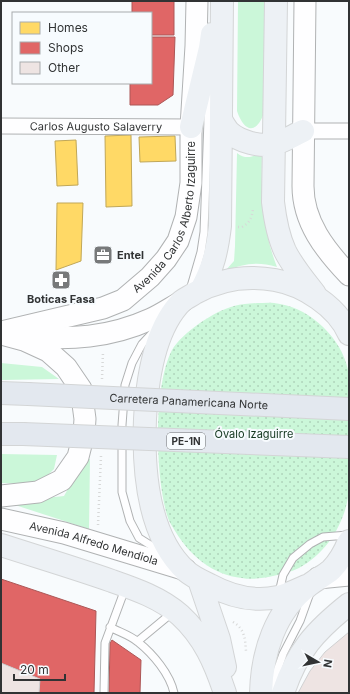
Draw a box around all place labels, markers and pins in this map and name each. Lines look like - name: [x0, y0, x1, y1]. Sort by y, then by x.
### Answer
- office icon: Entel: [92, 244, 114, 266]
- place label: Entel: [117, 248, 144, 262]
- pharmacy icon: Boticas Fasa: [50, 269, 72, 291]
- place label: Boticas Fasa: [27, 292, 95, 306]

